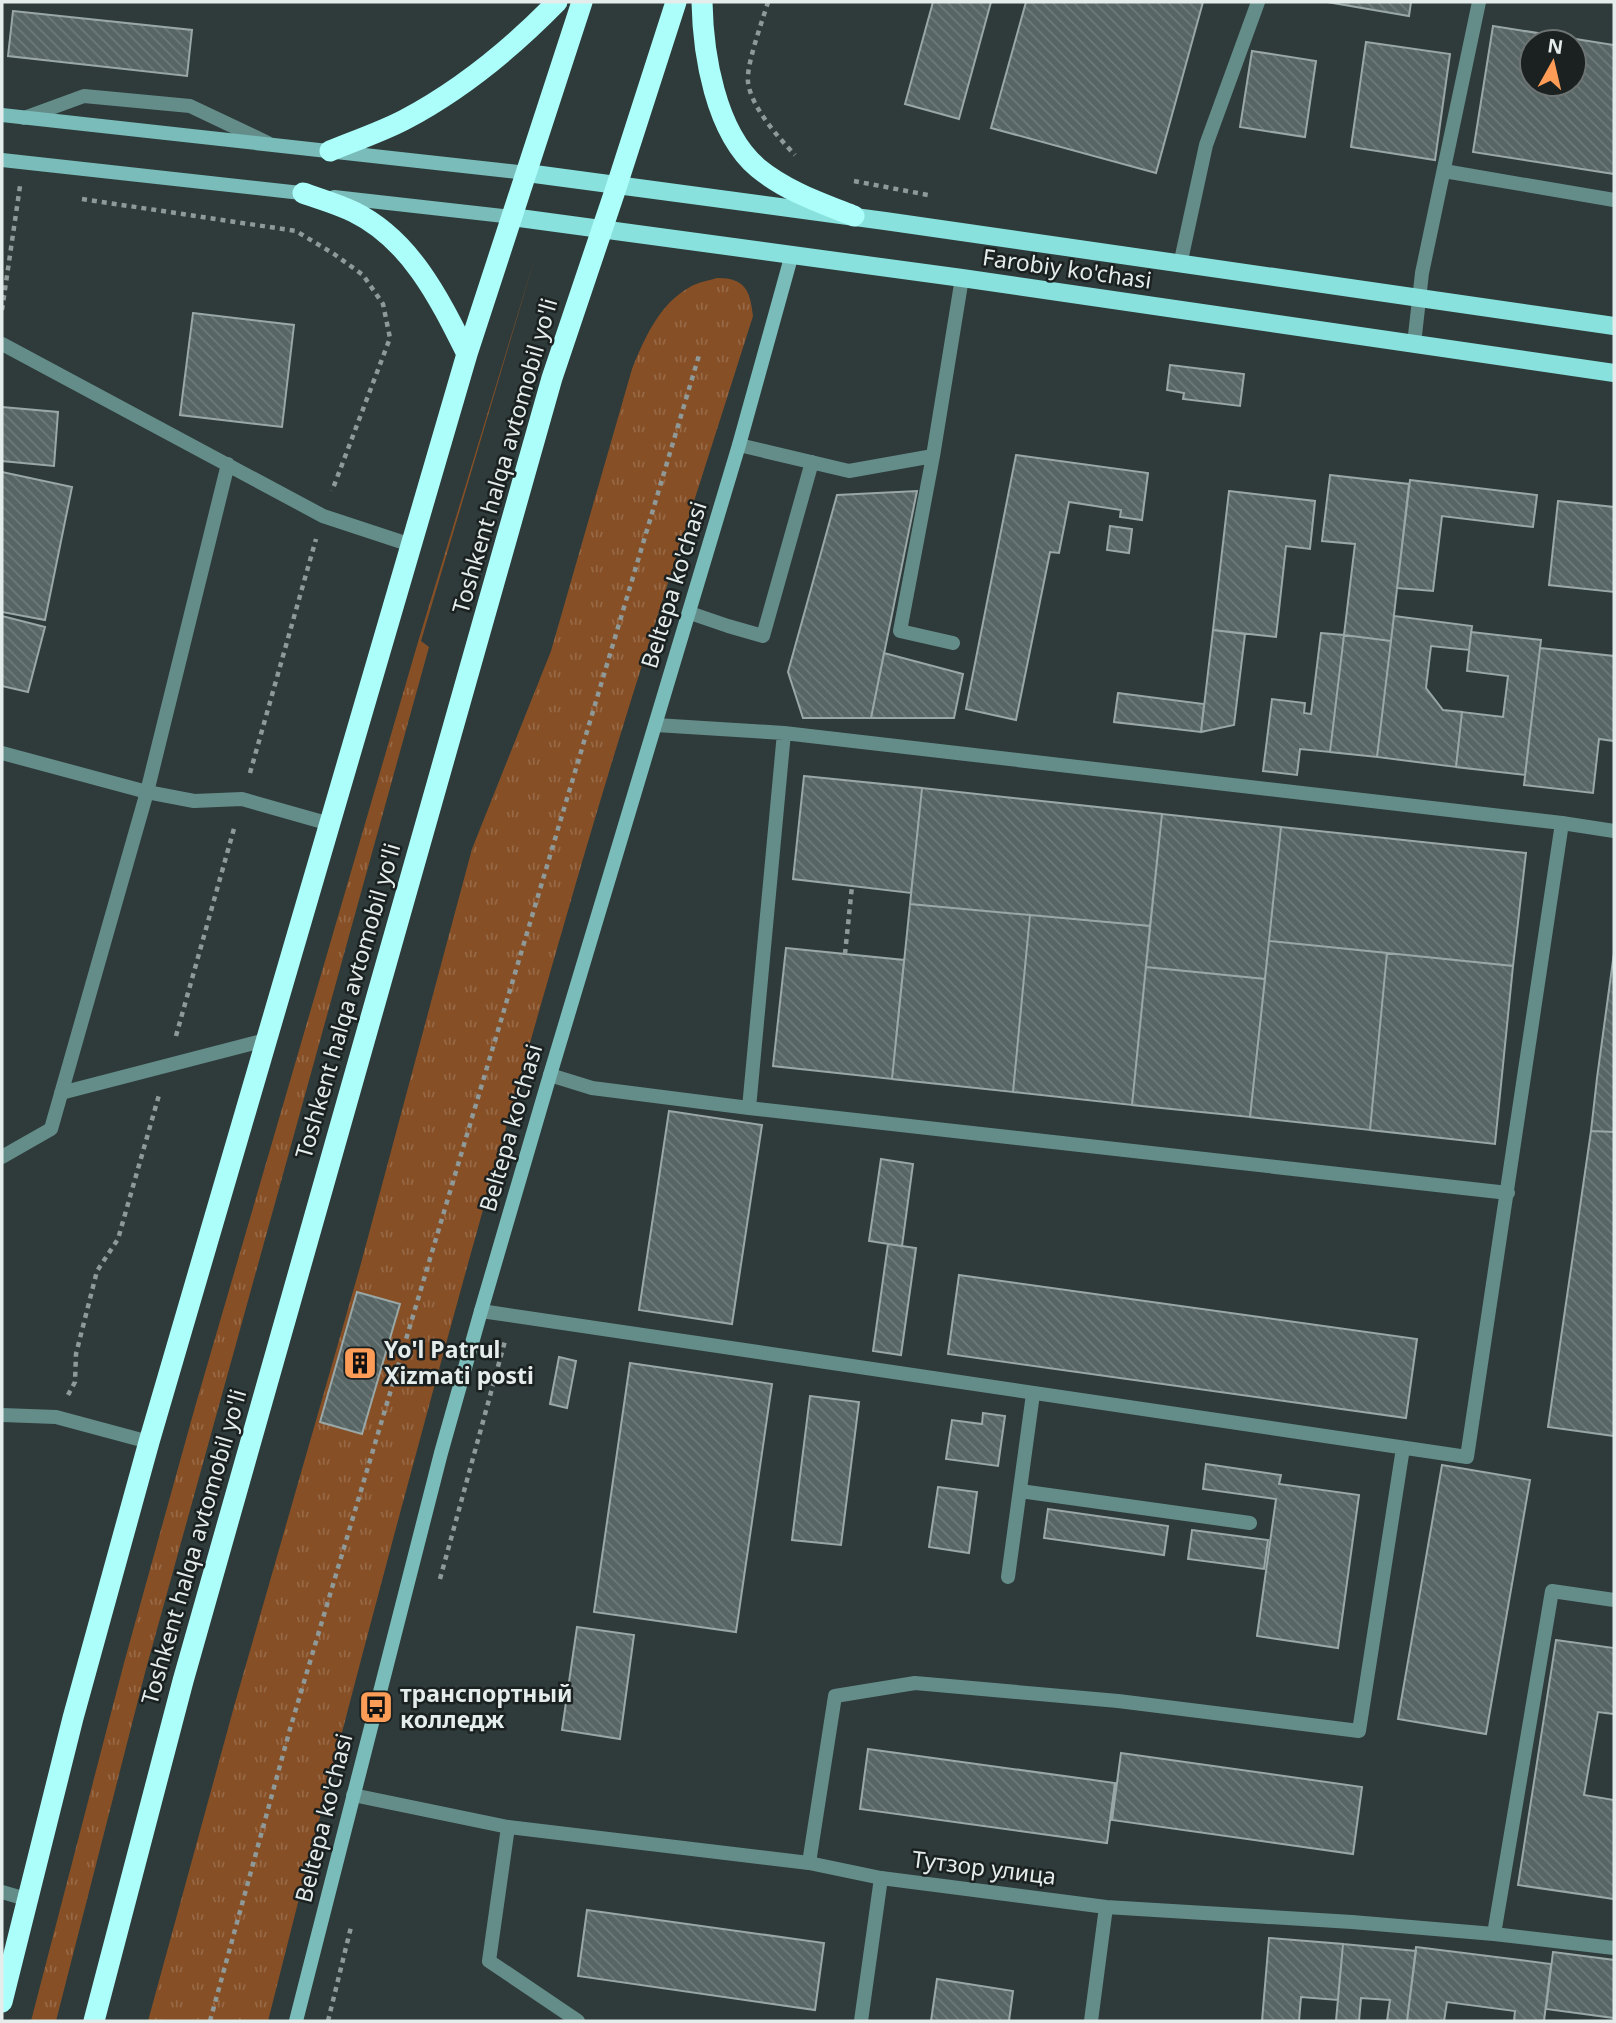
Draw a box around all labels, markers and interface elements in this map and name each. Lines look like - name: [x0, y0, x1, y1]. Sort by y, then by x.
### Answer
- north arrow: [1518, 28, 1588, 98]
- text: N: [1546, 32, 1565, 60]
- street label: Farobiy ko'chasi: [981, 240, 1154, 296]
- street label: Toshkent halqa avtomobil yo'li: [444, 294, 564, 617]
- street label: Beltepa ko'chasi: [632, 497, 714, 672]
- street label: Toshkent halqa avtomobil yo'li: [287, 839, 407, 1162]
- street label: Beltepa ko'chasi: [471, 1040, 549, 1215]
- place label: Yo'l Patrul Xizmati posti: [384, 1333, 534, 1391]
- building icon: Yo'l Patrul Xizmati posti: [341, 1344, 379, 1382]
- street label: Toshkent halqa avtomobil yo'li: [133, 1385, 253, 1708]
- place label: транспортный колледж: [400, 1677, 573, 1735]
- bus stop icon: транспортный колледж: [357, 1688, 395, 1726]
- street label: Beltepa ko'chasi: [287, 1730, 359, 1906]
- street label: Тутзор улица: [910, 1842, 1058, 1892]

